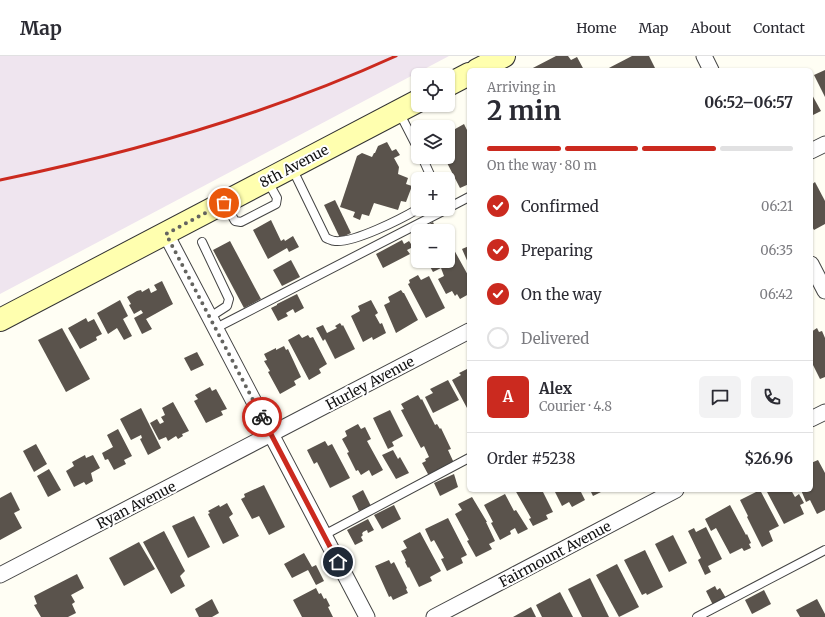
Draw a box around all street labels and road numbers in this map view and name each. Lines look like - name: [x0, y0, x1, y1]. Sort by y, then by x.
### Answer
- street label: 8th Avenue: [256, 140, 332, 192]
- street label: Hurley Avenue: [323, 352, 417, 414]
- street label: Ryan Avenue: [93, 477, 179, 533]
- street label: Fairmount Avenue: [496, 517, 614, 591]

